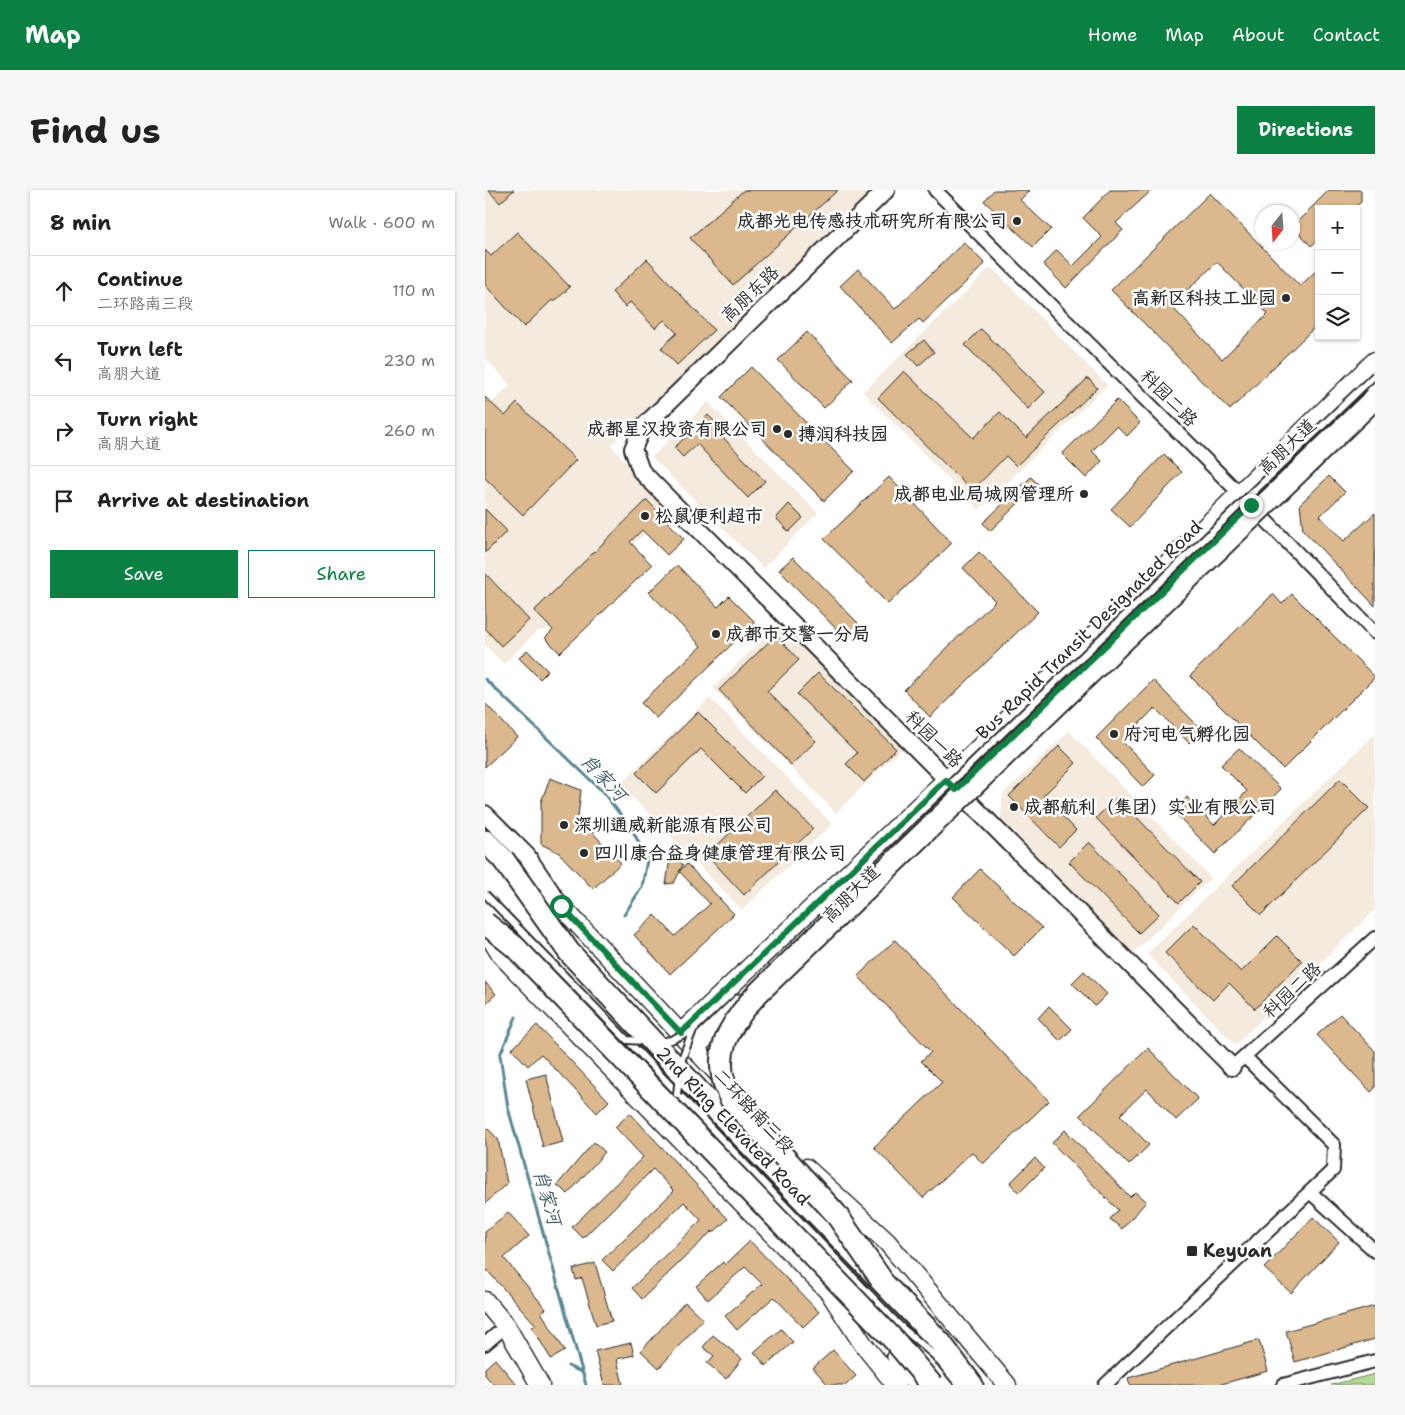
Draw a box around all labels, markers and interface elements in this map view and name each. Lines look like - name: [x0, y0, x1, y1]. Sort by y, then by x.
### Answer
- text: Map: [25, 19, 81, 51]
- text: Home: [1088, 23, 1137, 47]
- text: Map: [1165, 23, 1204, 47]
- text: About: [1232, 23, 1285, 47]
- text: Contact: [1313, 23, 1380, 47]
- button: Directions: [1237, 106, 1375, 154]
- text: Find us: [30, 107, 161, 154]
- north arrow: [1255, 205, 1300, 250]
- map controls: [1315, 205, 1360, 340]
- button: +: [1315, 205, 1360, 250]
- text: 8 min: [50, 209, 111, 237]
- place label: 成都光电传感技术研究所有限公司: [737, 209, 1007, 233]
- text: Walk · 600 m: [329, 212, 435, 233]
- marker: 成都光电传感技术研究所有限公司: [1011, 215, 1023, 227]
- button: −: [1315, 250, 1360, 295]
- street label: 高朋东路: [716, 260, 784, 328]
- text: Continue: [97, 267, 183, 292]
- icon: ahead: [50, 277, 78, 305]
- text: 110 m: [392, 280, 435, 301]
- place label: 高新区科技工业园: [1132, 286, 1276, 310]
- marker: 高新区科技工业园: [1280, 292, 1292, 304]
- text: 二环路南三段: [97, 293, 193, 314]
- button: layers: [1315, 295, 1360, 340]
- text: Turn left: [97, 337, 183, 362]
- icon: left: [50, 347, 78, 375]
- text: 230 m: [383, 350, 435, 371]
- text: 高朋大道: [97, 363, 161, 384]
- street label: 科园二路: [1135, 364, 1203, 432]
- text: Turn right: [97, 407, 198, 432]
- street label: 高朋大道: [1253, 413, 1321, 481]
- icon: right: [50, 417, 78, 445]
- place label: 成都星汉投资有限公司: [587, 417, 767, 441]
- text: 260 m: [383, 420, 435, 441]
- place label: 搏润科技园: [798, 422, 888, 446]
- marker: 成都星汉投资有限公司: [771, 423, 783, 435]
- marker: 搏润科技园: [782, 428, 794, 440]
- text: 高朋大道: [97, 433, 161, 454]
- place label: 成都电业局城网管理所: [894, 482, 1074, 506]
- icon: arrive: [50, 487, 78, 515]
- text: Arrive at destination: [97, 488, 309, 513]
- marker: 成都电业局城网管理所: [1078, 488, 1090, 500]
- route end: [1240, 494, 1263, 517]
- place label: 松鼠便利超市: [655, 504, 763, 528]
- marker: 松鼠便利超市: [639, 510, 651, 522]
- street label: Bus Rapid Transit Designated Road: [971, 515, 1207, 745]
- button: Save: [50, 550, 238, 598]
- button: Share: [248, 550, 435, 598]
- place label: 成都市交警一分局: [726, 622, 870, 646]
- marker: 成都市交警一分局: [710, 628, 722, 640]
- street label: 科园一路: [900, 705, 968, 773]
- place label: 府河电气孵化园: [1124, 722, 1250, 746]
- marker: 府河电气孵化园: [1108, 728, 1120, 740]
- water label: 肖家河: [575, 748, 634, 809]
- place label: 成都航利（集团）实业有限公司: [1024, 795, 1276, 819]
- marker: 成都航利（集团）实业有限公司: [1008, 801, 1020, 813]
- place label: 深圳通威新能源有限公司: [574, 813, 772, 837]
- marker: 深圳通威新能源有限公司: [558, 819, 570, 831]
- place label: 四川康合益身健康管理有限公司: [594, 841, 846, 865]
- marker: 四川康合益身健康管理有限公司: [578, 847, 590, 859]
- street label: 高朋大道: [817, 860, 885, 928]
- route start: [550, 895, 573, 918]
- street label: 科园二路: [1257, 957, 1327, 1023]
- street label: 2nd Ring Elevated Road: [651, 1041, 815, 1211]
- street label: 二环路南三段: [708, 1063, 800, 1159]
- water label: 肖家河: [528, 1166, 568, 1231]
- place label: Keyuan: [1203, 1239, 1272, 1263]
- marker: Keyuan: [1185, 1244, 1199, 1258]

